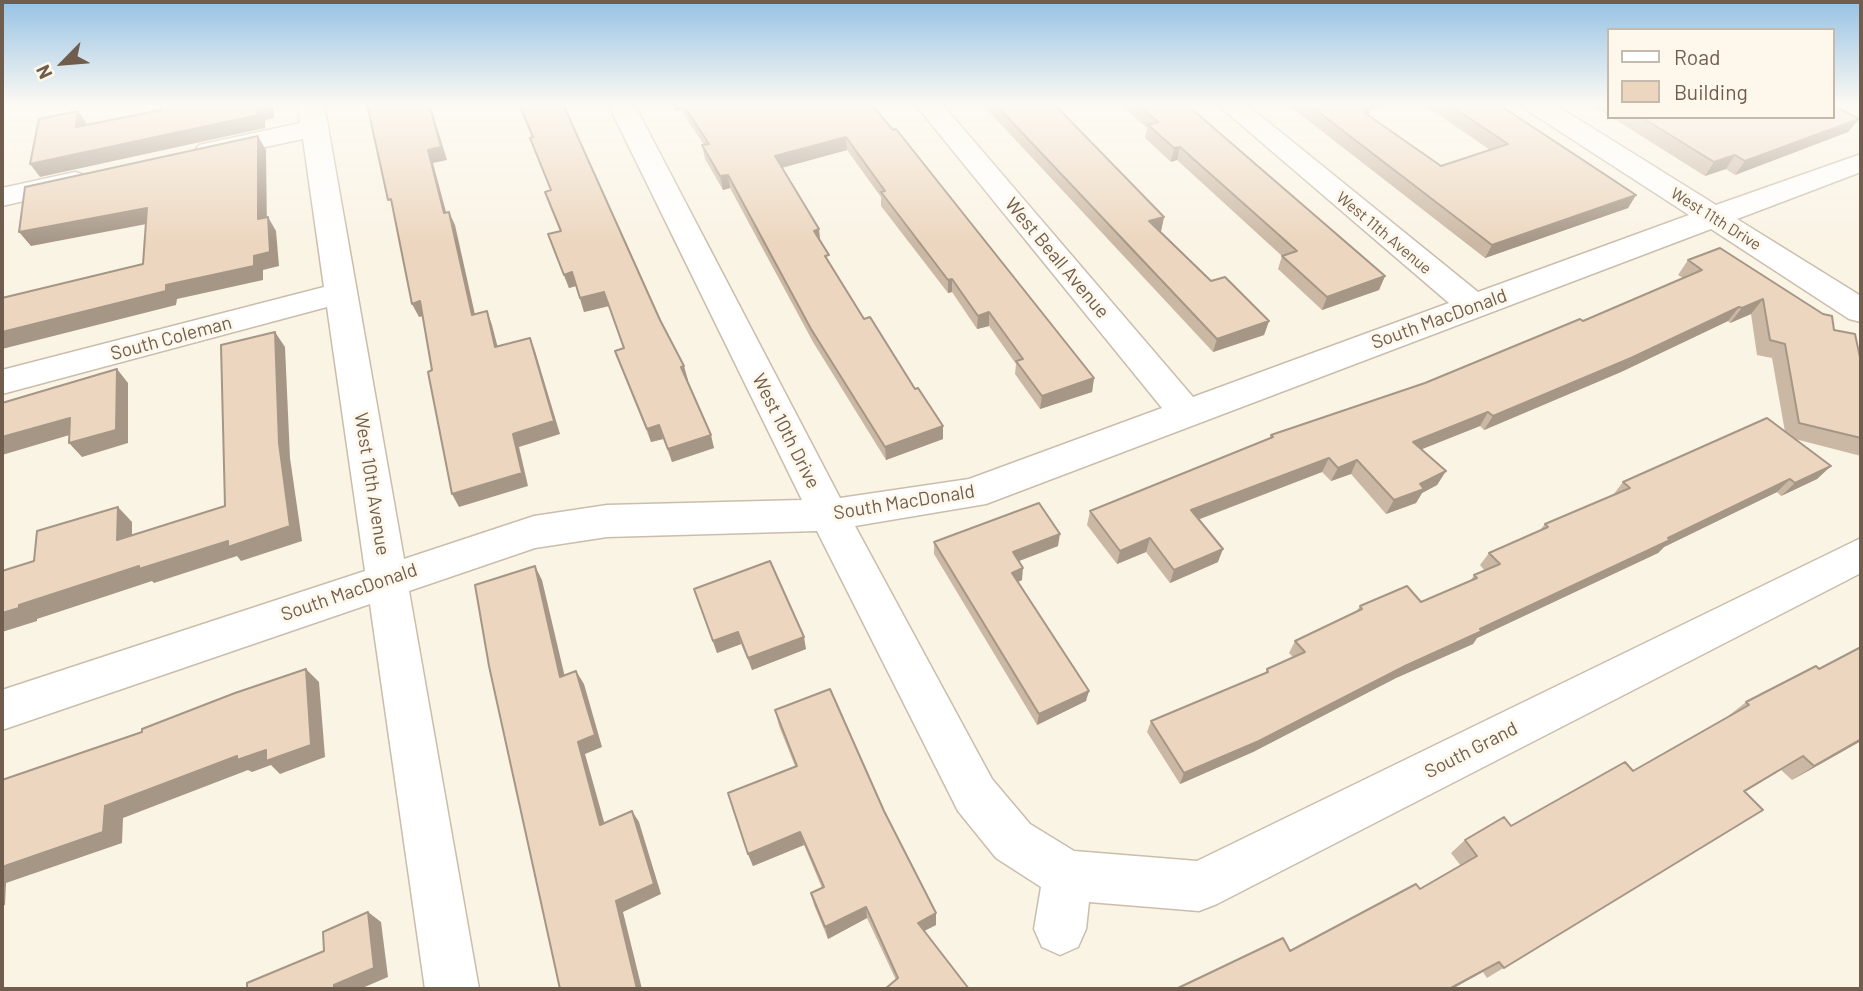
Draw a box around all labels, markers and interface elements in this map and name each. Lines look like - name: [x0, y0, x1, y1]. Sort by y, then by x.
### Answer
- north arrow: [28, 28, 98, 98]
- legend: [1608, 28, 1835, 119]
- text: Road: [1674, 44, 1720, 69]
- text: N: [30, 62, 57, 83]
- text: Building: [1674, 79, 1748, 104]
- street label: West 11th Drive: [1667, 184, 1765, 254]
- street label: West 11th Avenue: [1333, 188, 1435, 278]
- street label: West Beall Avenue: [1000, 193, 1114, 323]
- street label: South MacDonald: [1368, 284, 1510, 354]
- street label: South Coleman: [108, 311, 234, 365]
- street label: West 10th Drive: [747, 370, 825, 492]
- street label: West 10th Avenue: [349, 411, 395, 557]
- street label: South MacDonald: [832, 480, 976, 524]
- street label: South MacDonald: [278, 558, 420, 626]
- street label: South Grand: [1421, 717, 1521, 783]

